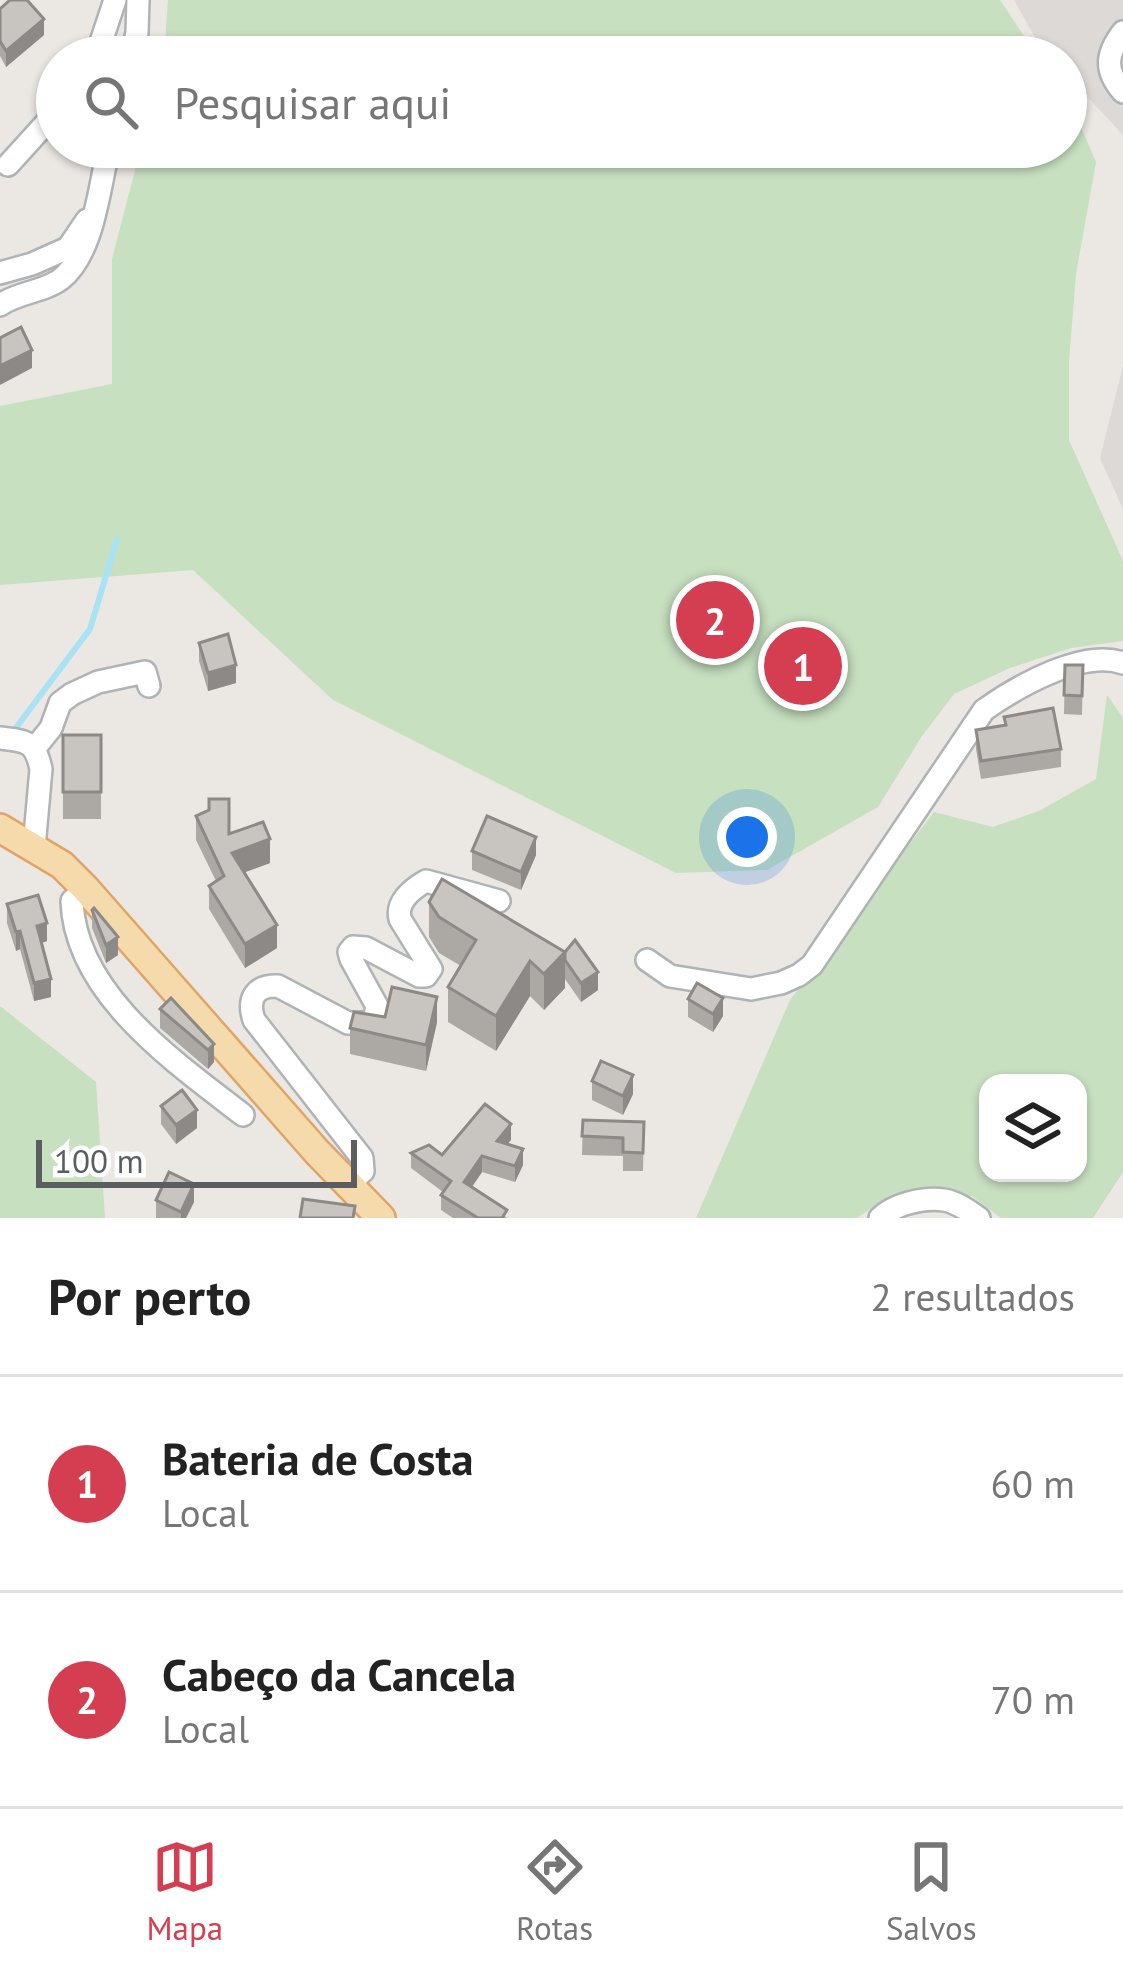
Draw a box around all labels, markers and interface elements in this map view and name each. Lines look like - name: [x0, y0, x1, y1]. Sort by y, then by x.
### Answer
- search box: [36, 36, 1087, 168]
- icon: search: [78, 69, 144, 135]
- text: Pesquisar aqui: [174, 73, 451, 131]
- pin: 2: [676, 575, 754, 665]
- pin: 1: [764, 621, 842, 711]
- your location: [717, 807, 777, 867]
- map controls: [979, 1074, 1087, 1182]
- button: layers: [979, 1074, 1087, 1182]
- scale bar: [36, 1134, 357, 1187]
- text: 100 m: [54, 1139, 144, 1182]
- text: Por perto: [48, 1263, 251, 1329]
- text: 2 resultados: [871, 1271, 1075, 1322]
- text: Bateria de Costa: [162, 1429, 474, 1487]
- text: 1: [76, 1458, 98, 1509]
- text: 60 m: [990, 1458, 1075, 1509]
- text: Local: [162, 1487, 249, 1538]
- text: Cabeço da Cancela: [162, 1645, 516, 1703]
- text: 2: [76, 1674, 98, 1725]
- text: 70 m: [990, 1674, 1075, 1725]
- text: Local: [162, 1703, 249, 1754]
- tab: Mapa: [146, 1834, 223, 1949]
- tab: Rotas: [516, 1834, 593, 1949]
- tab: Salvos: [886, 1834, 977, 1949]

